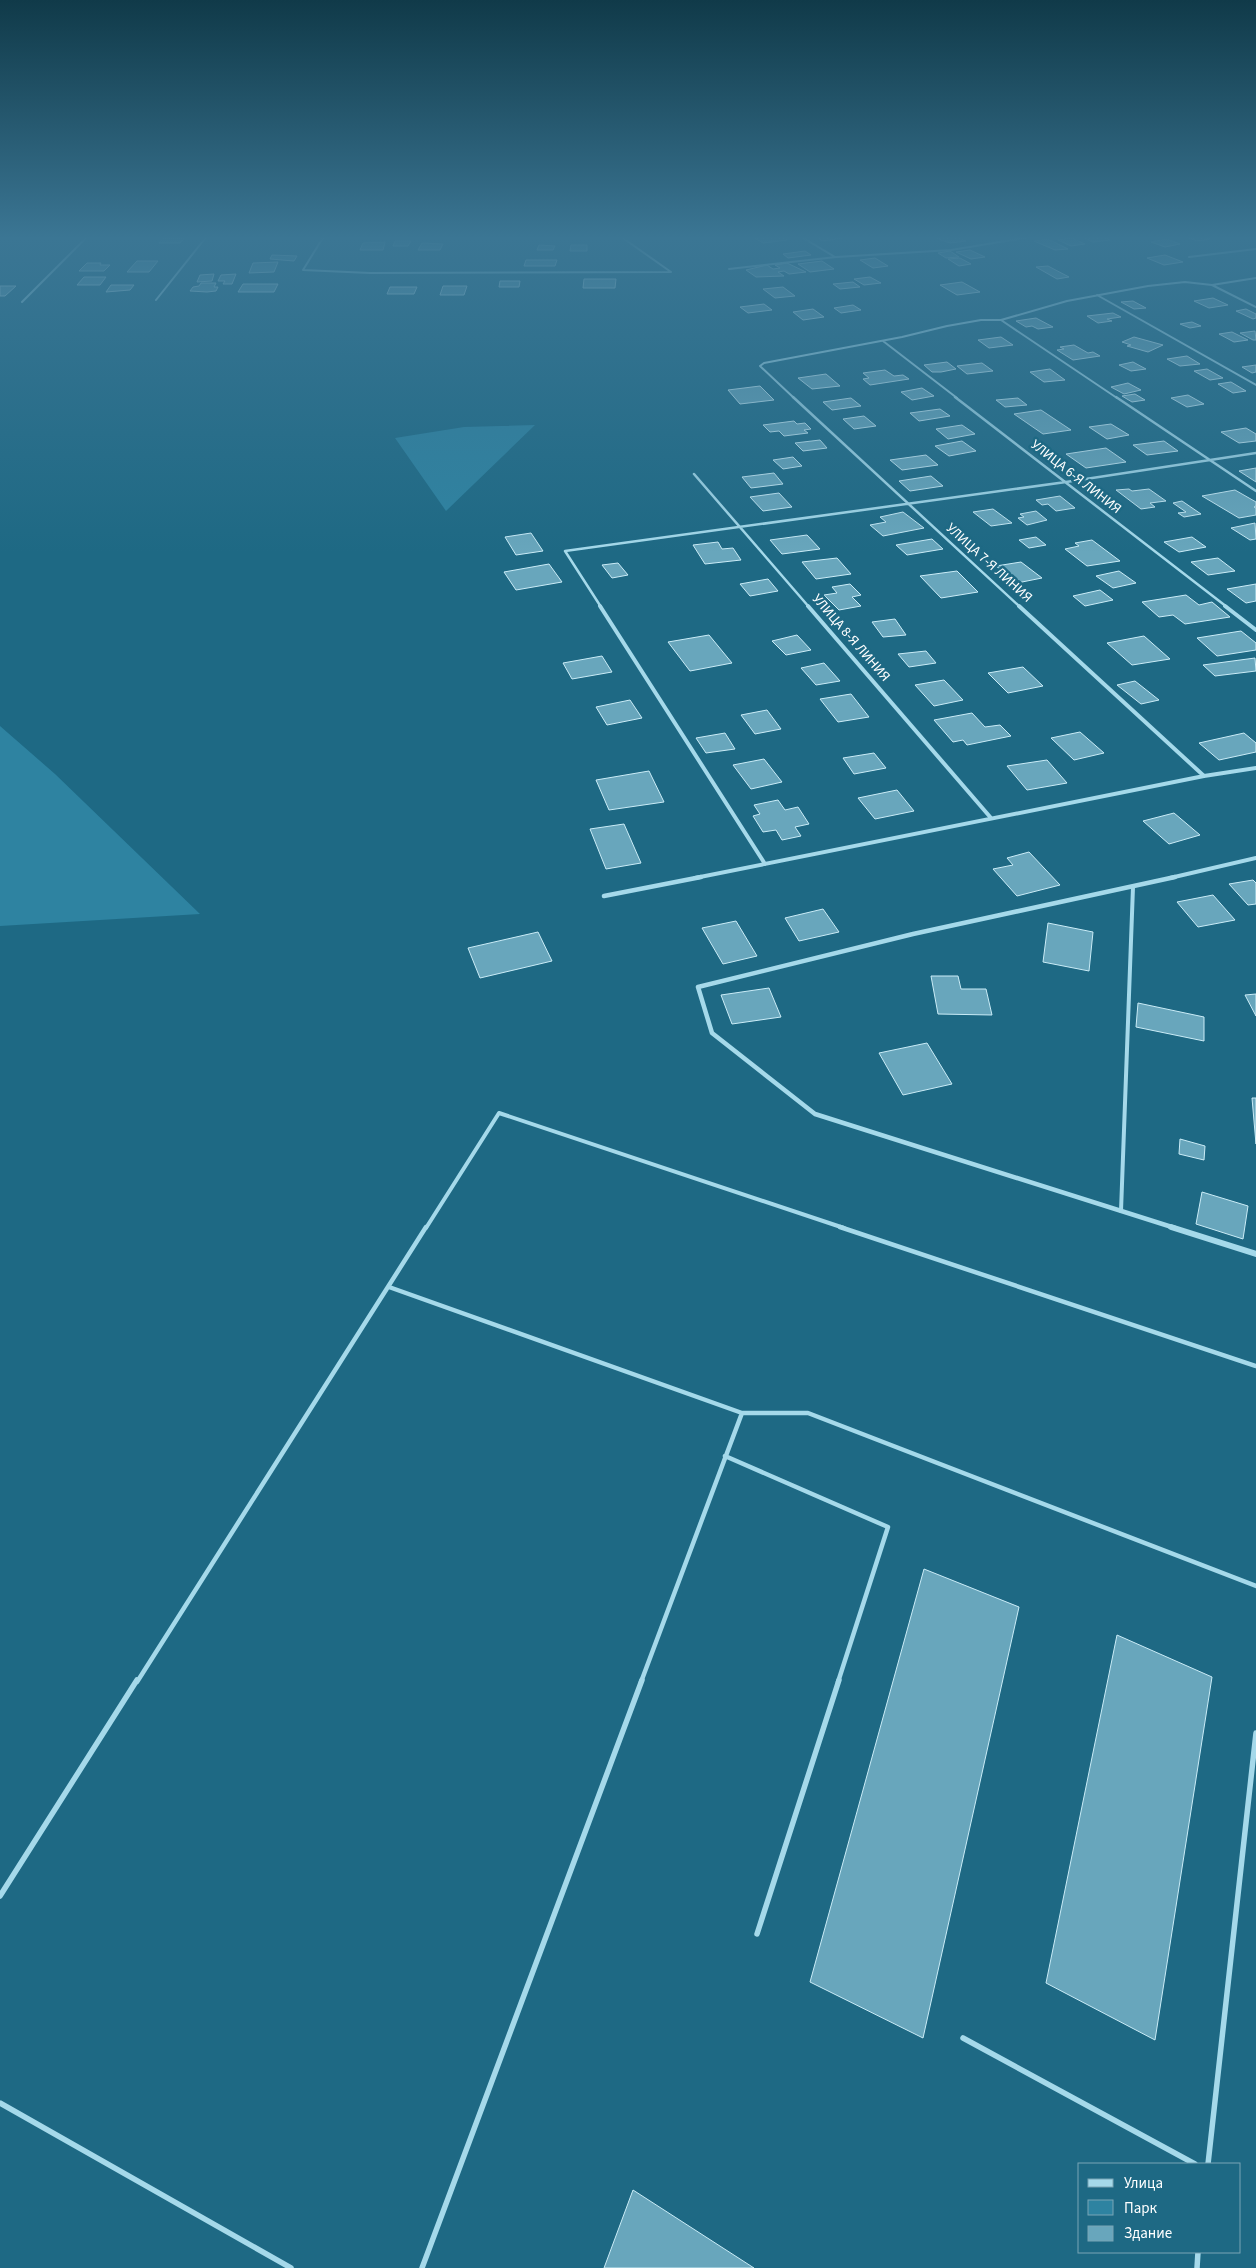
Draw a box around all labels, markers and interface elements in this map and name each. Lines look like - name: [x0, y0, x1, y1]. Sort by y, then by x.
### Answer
- street label: УЛИЦА 6-Я ЛИНИЯ: [1026, 435, 1126, 519]
- street label: УЛИЦА 7-Я ЛИНИЯ: [941, 519, 1037, 607]
- street label: УЛИЦА 8-Я ЛИНИЯ: [807, 590, 895, 686]
- legend: [1078, 2163, 1241, 2253]
- text: Улица: [1124, 2173, 1163, 2194]
- text: Парк: [1124, 2198, 1158, 2219]
- text: Здание: [1124, 2223, 1172, 2244]

